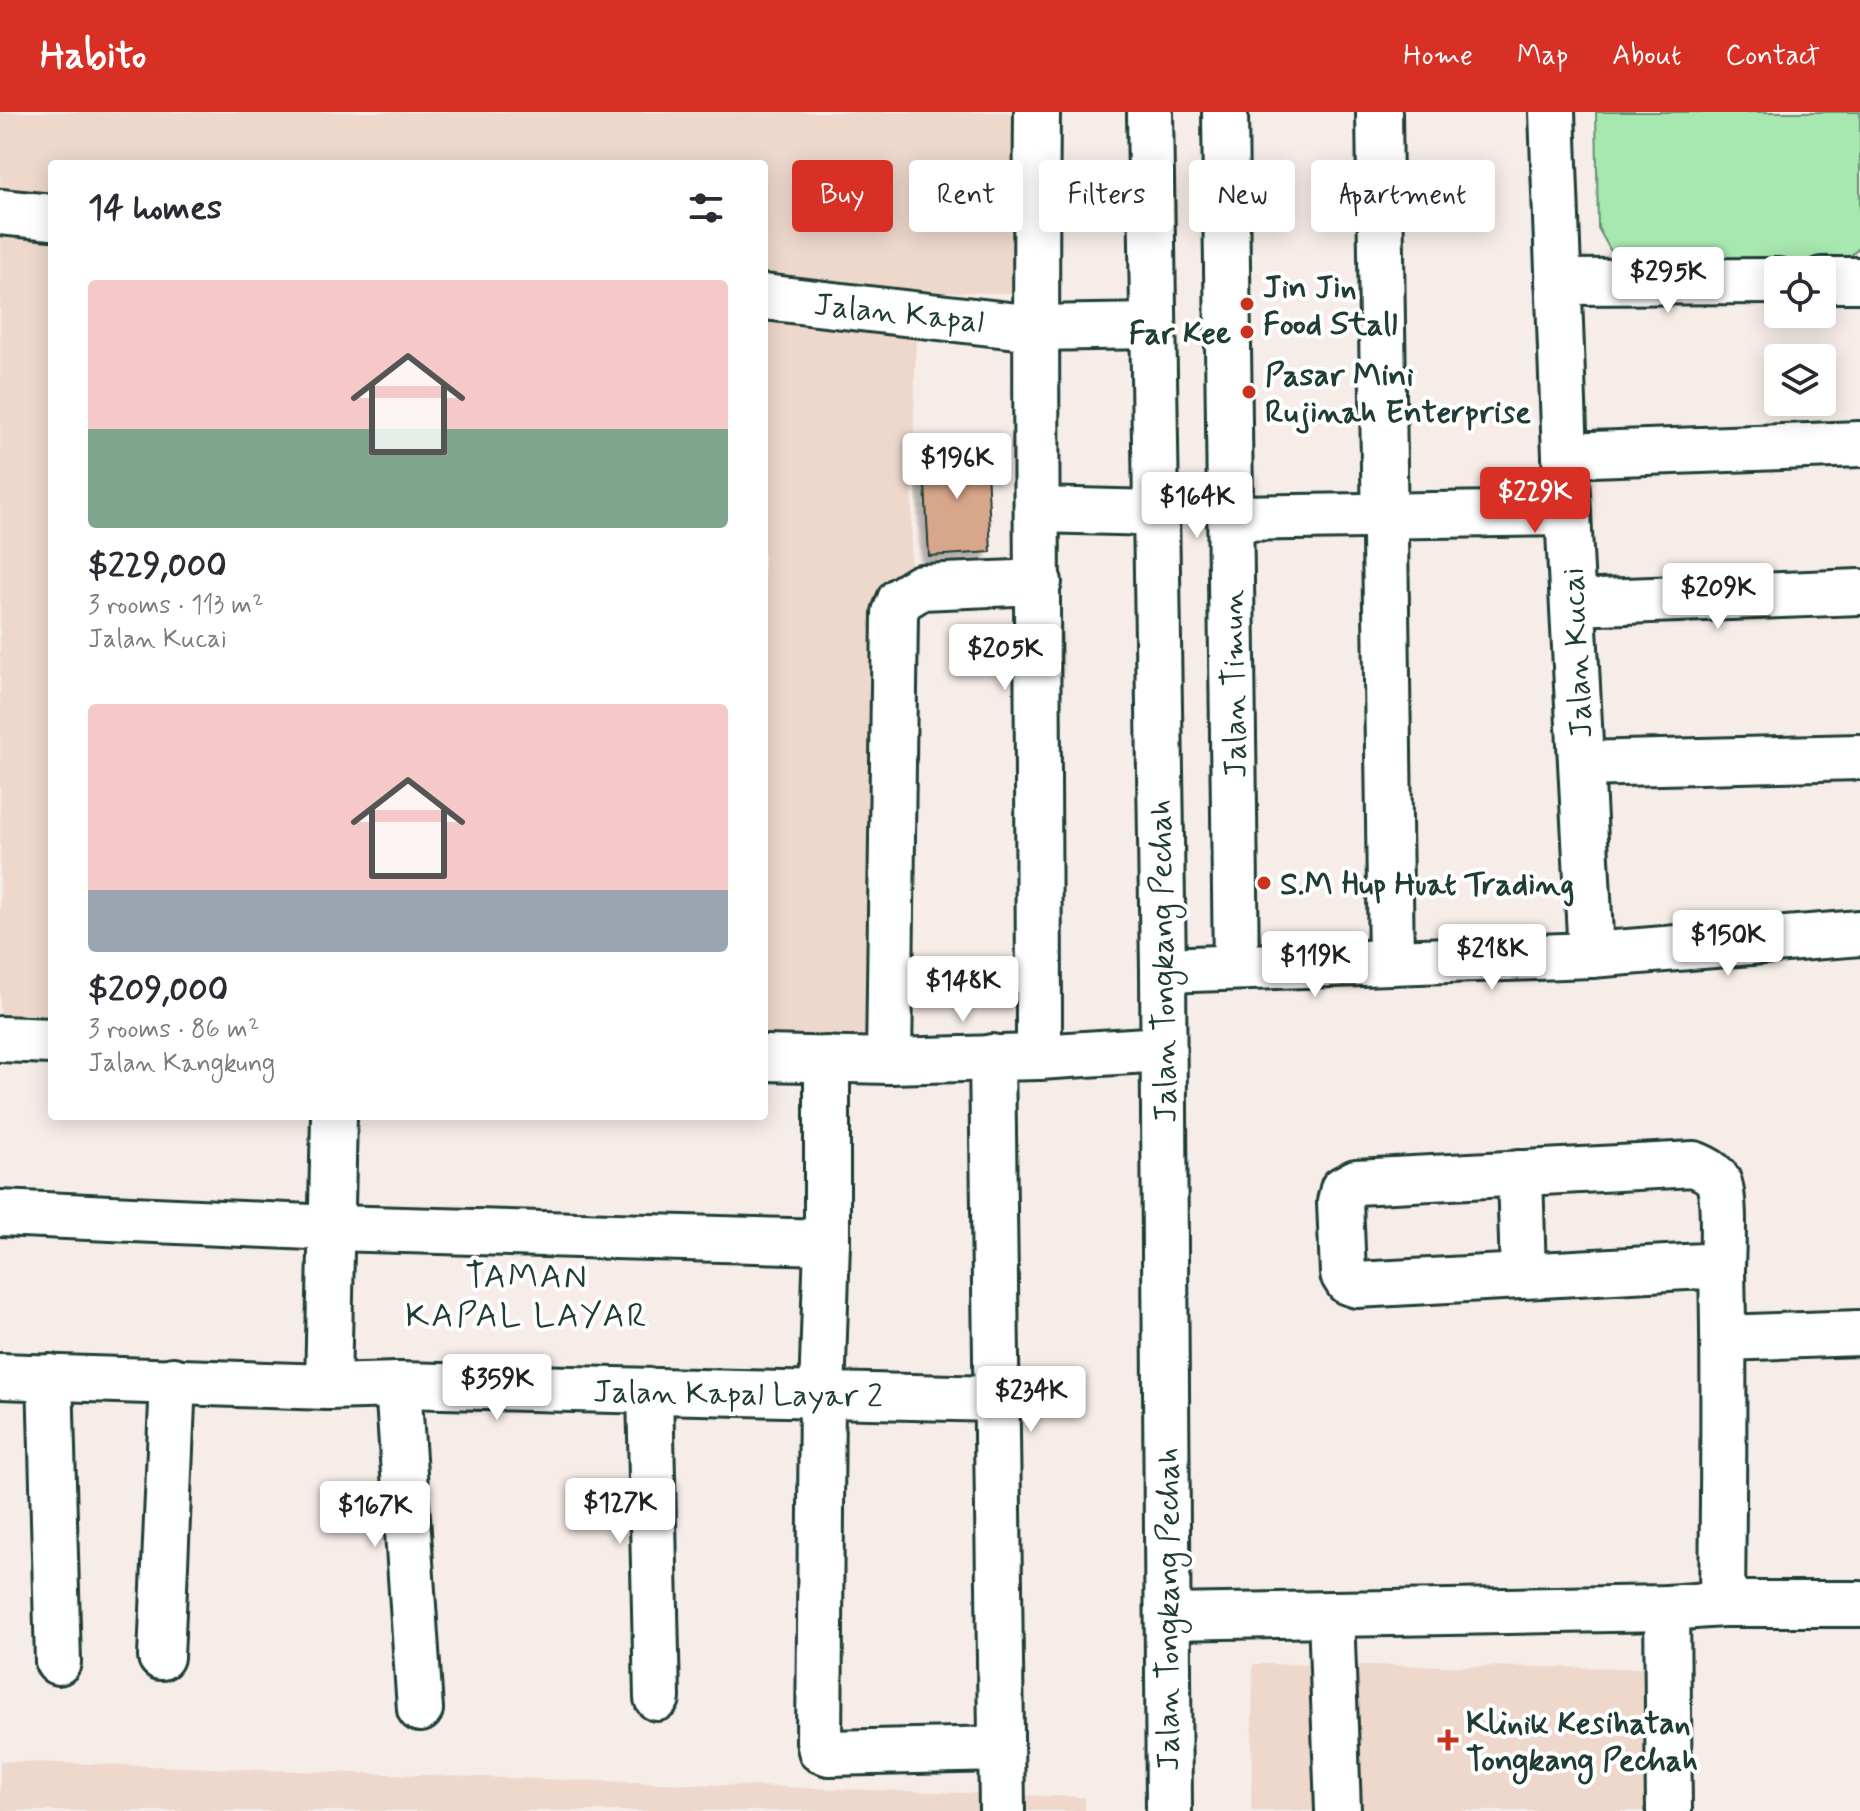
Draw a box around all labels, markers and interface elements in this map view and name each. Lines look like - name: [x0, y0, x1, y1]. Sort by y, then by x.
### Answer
- text: Habito: [40, 32, 146, 81]
- text: Home: [1403, 38, 1473, 75]
- text: Map: [1517, 38, 1568, 75]
- text: About: [1612, 38, 1681, 75]
- text: Contact: [1725, 38, 1820, 75]
- chip: Buy: [792, 160, 893, 232]
- chip: Rent: [909, 160, 1023, 232]
- chip: Filters: [1039, 160, 1173, 232]
- chip: New: [1189, 160, 1295, 232]
- chip: Apartment: [1311, 160, 1495, 232]
- text: 14 homes: [88, 186, 222, 231]
- icon: filters: [684, 186, 728, 230]
- pin: $295K: [1612, 247, 1724, 315]
- text: $295K: [1630, 256, 1706, 290]
- map controls: [1764, 256, 1836, 416]
- button: locate: [1764, 256, 1836, 328]
- place label: Jin Jin Food Stall: [1263, 267, 1397, 346]
- street label: Jalan Kapal: [812, 284, 986, 344]
- marker: Jin Jin Food Stall: [1238, 295, 1256, 313]
- place label: Far Kee: [1129, 313, 1231, 355]
- marker: Far Kee: [1238, 323, 1256, 341]
- icon: home: [336, 332, 480, 476]
- button: layers: [1764, 344, 1836, 416]
- place label: Pasar Mini Rujinah Enterprise: [1265, 355, 1531, 434]
- marker: Pasar Mini Rujinah Enterprise: [1240, 383, 1258, 401]
- pin: $196K: [901, 433, 1013, 501]
- text: $196K: [920, 442, 994, 476]
- pin: $229K: [1479, 467, 1591, 535]
- pin: $164K: [1141, 472, 1253, 540]
- text: $229K: [1498, 476, 1572, 510]
- text: $164K: [1160, 481, 1234, 515]
- text: $229,000: [88, 544, 227, 589]
- pin: $209K: [1662, 563, 1774, 631]
- street label: Jalan Kucai: [1553, 566, 1603, 739]
- text: $209K: [1681, 572, 1755, 606]
- text: 3 rooms · 113 m²: [88, 589, 264, 623]
- street label: Jalan Timun: [1212, 589, 1258, 779]
- text: Jalan Kucai: [88, 623, 227, 657]
- pin: $205K: [949, 624, 1061, 692]
- text: $205K: [967, 633, 1043, 667]
- icon: home: [336, 756, 480, 900]
- street label: Jalan Tongkang Pechah: [1140, 799, 1190, 1123]
- place label: S.M Hup Huat Trading: [1280, 864, 1574, 907]
- marker: S.M Hup Huat Trading: [1255, 874, 1273, 892]
- pin: $150K: [1672, 910, 1784, 978]
- text: $150K: [1691, 919, 1765, 953]
- pin: $218K: [1436, 924, 1548, 992]
- pin: $119K: [1259, 931, 1371, 999]
- text: $218K: [1456, 933, 1528, 967]
- text: $119K: [1280, 940, 1350, 974]
- pin: $148K: [907, 956, 1019, 1024]
- text: $148K: [925, 965, 1001, 999]
- text: $209,000: [88, 968, 228, 1013]
- text: 3 rooms · 86 m²: [88, 1013, 259, 1047]
- text: Jalan Kangkung: [88, 1047, 275, 1081]
- district label: TAMAN KAPAL LAYAR: [405, 1255, 649, 1339]
- pin: $359K: [441, 1354, 553, 1422]
- text: $359K: [461, 1363, 533, 1397]
- pin: $234K: [975, 1366, 1087, 1434]
- street label: Jalan Kapal Layar 2: [593, 1371, 883, 1419]
- text: $234K: [995, 1375, 1067, 1409]
- street label: Jalan Tongkang Pechah: [1148, 1447, 1192, 1771]
- pin: $127K: [564, 1478, 676, 1546]
- pin: $167K: [319, 1481, 431, 1549]
- text: $127K: [583, 1487, 657, 1521]
- text: $167K: [338, 1490, 412, 1524]
- place label: Klinik Kesihatan Tongkang Pechah: [1466, 1703, 1698, 1785]
- marker: Klinik Kesihatan Tongkang Pechah: [1437, 1729, 1459, 1751]

